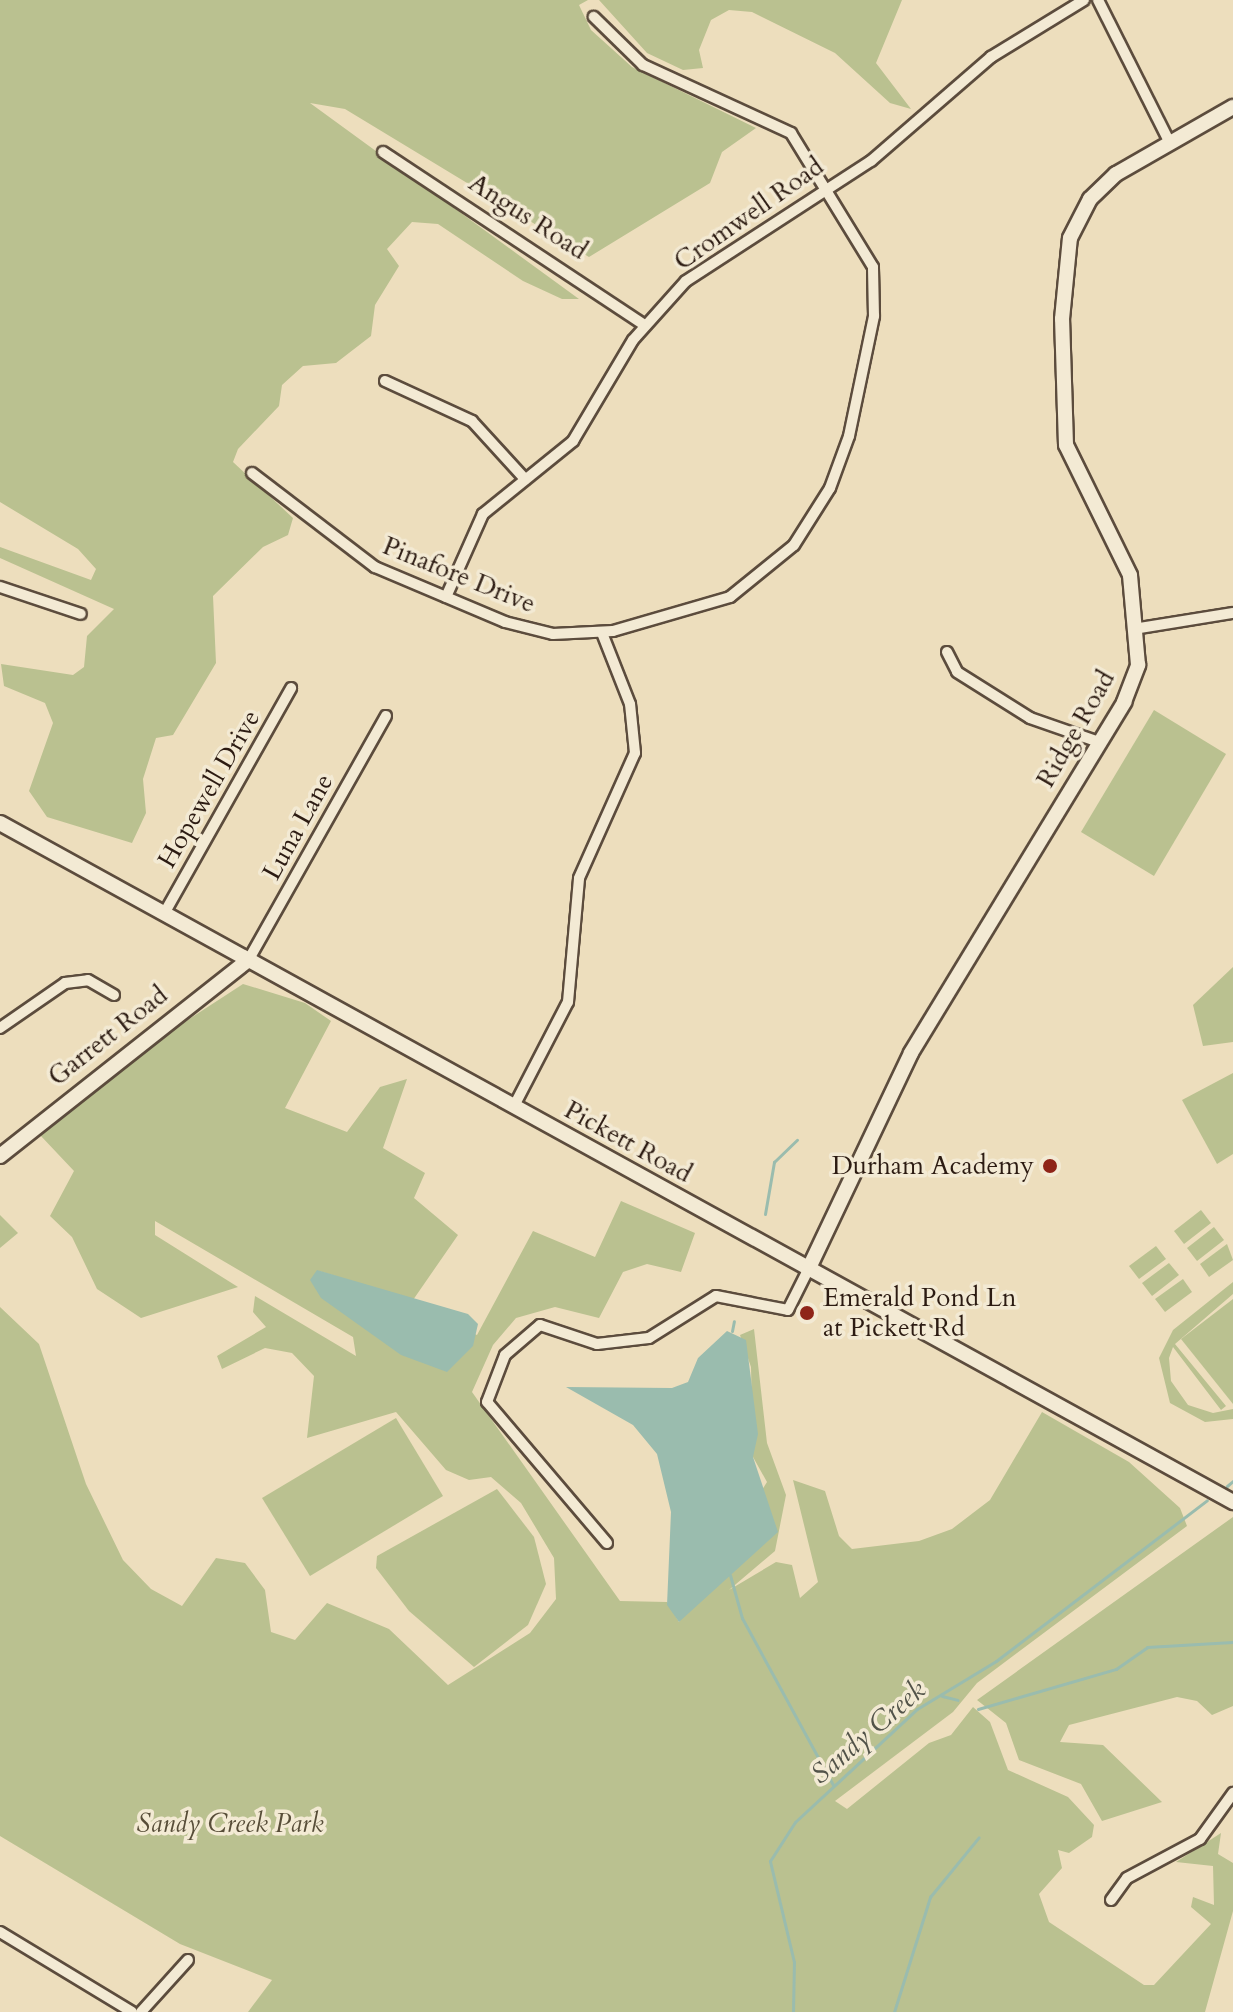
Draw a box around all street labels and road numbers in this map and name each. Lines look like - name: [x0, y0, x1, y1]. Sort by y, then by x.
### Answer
- street label: Cromwell Road: [668, 151, 830, 277]
- street label: Angus Road: [463, 167, 593, 267]
- street label: Pinafore Drive: [378, 530, 540, 620]
- street label: Ridge Road: [1030, 665, 1122, 793]
- street label: Hopewell Drive: [151, 704, 267, 874]
- street label: Luna Lane: [256, 768, 340, 886]
- street label: Garrett Road: [42, 980, 174, 1092]
- street label: Pickett Road: [559, 1094, 697, 1190]

